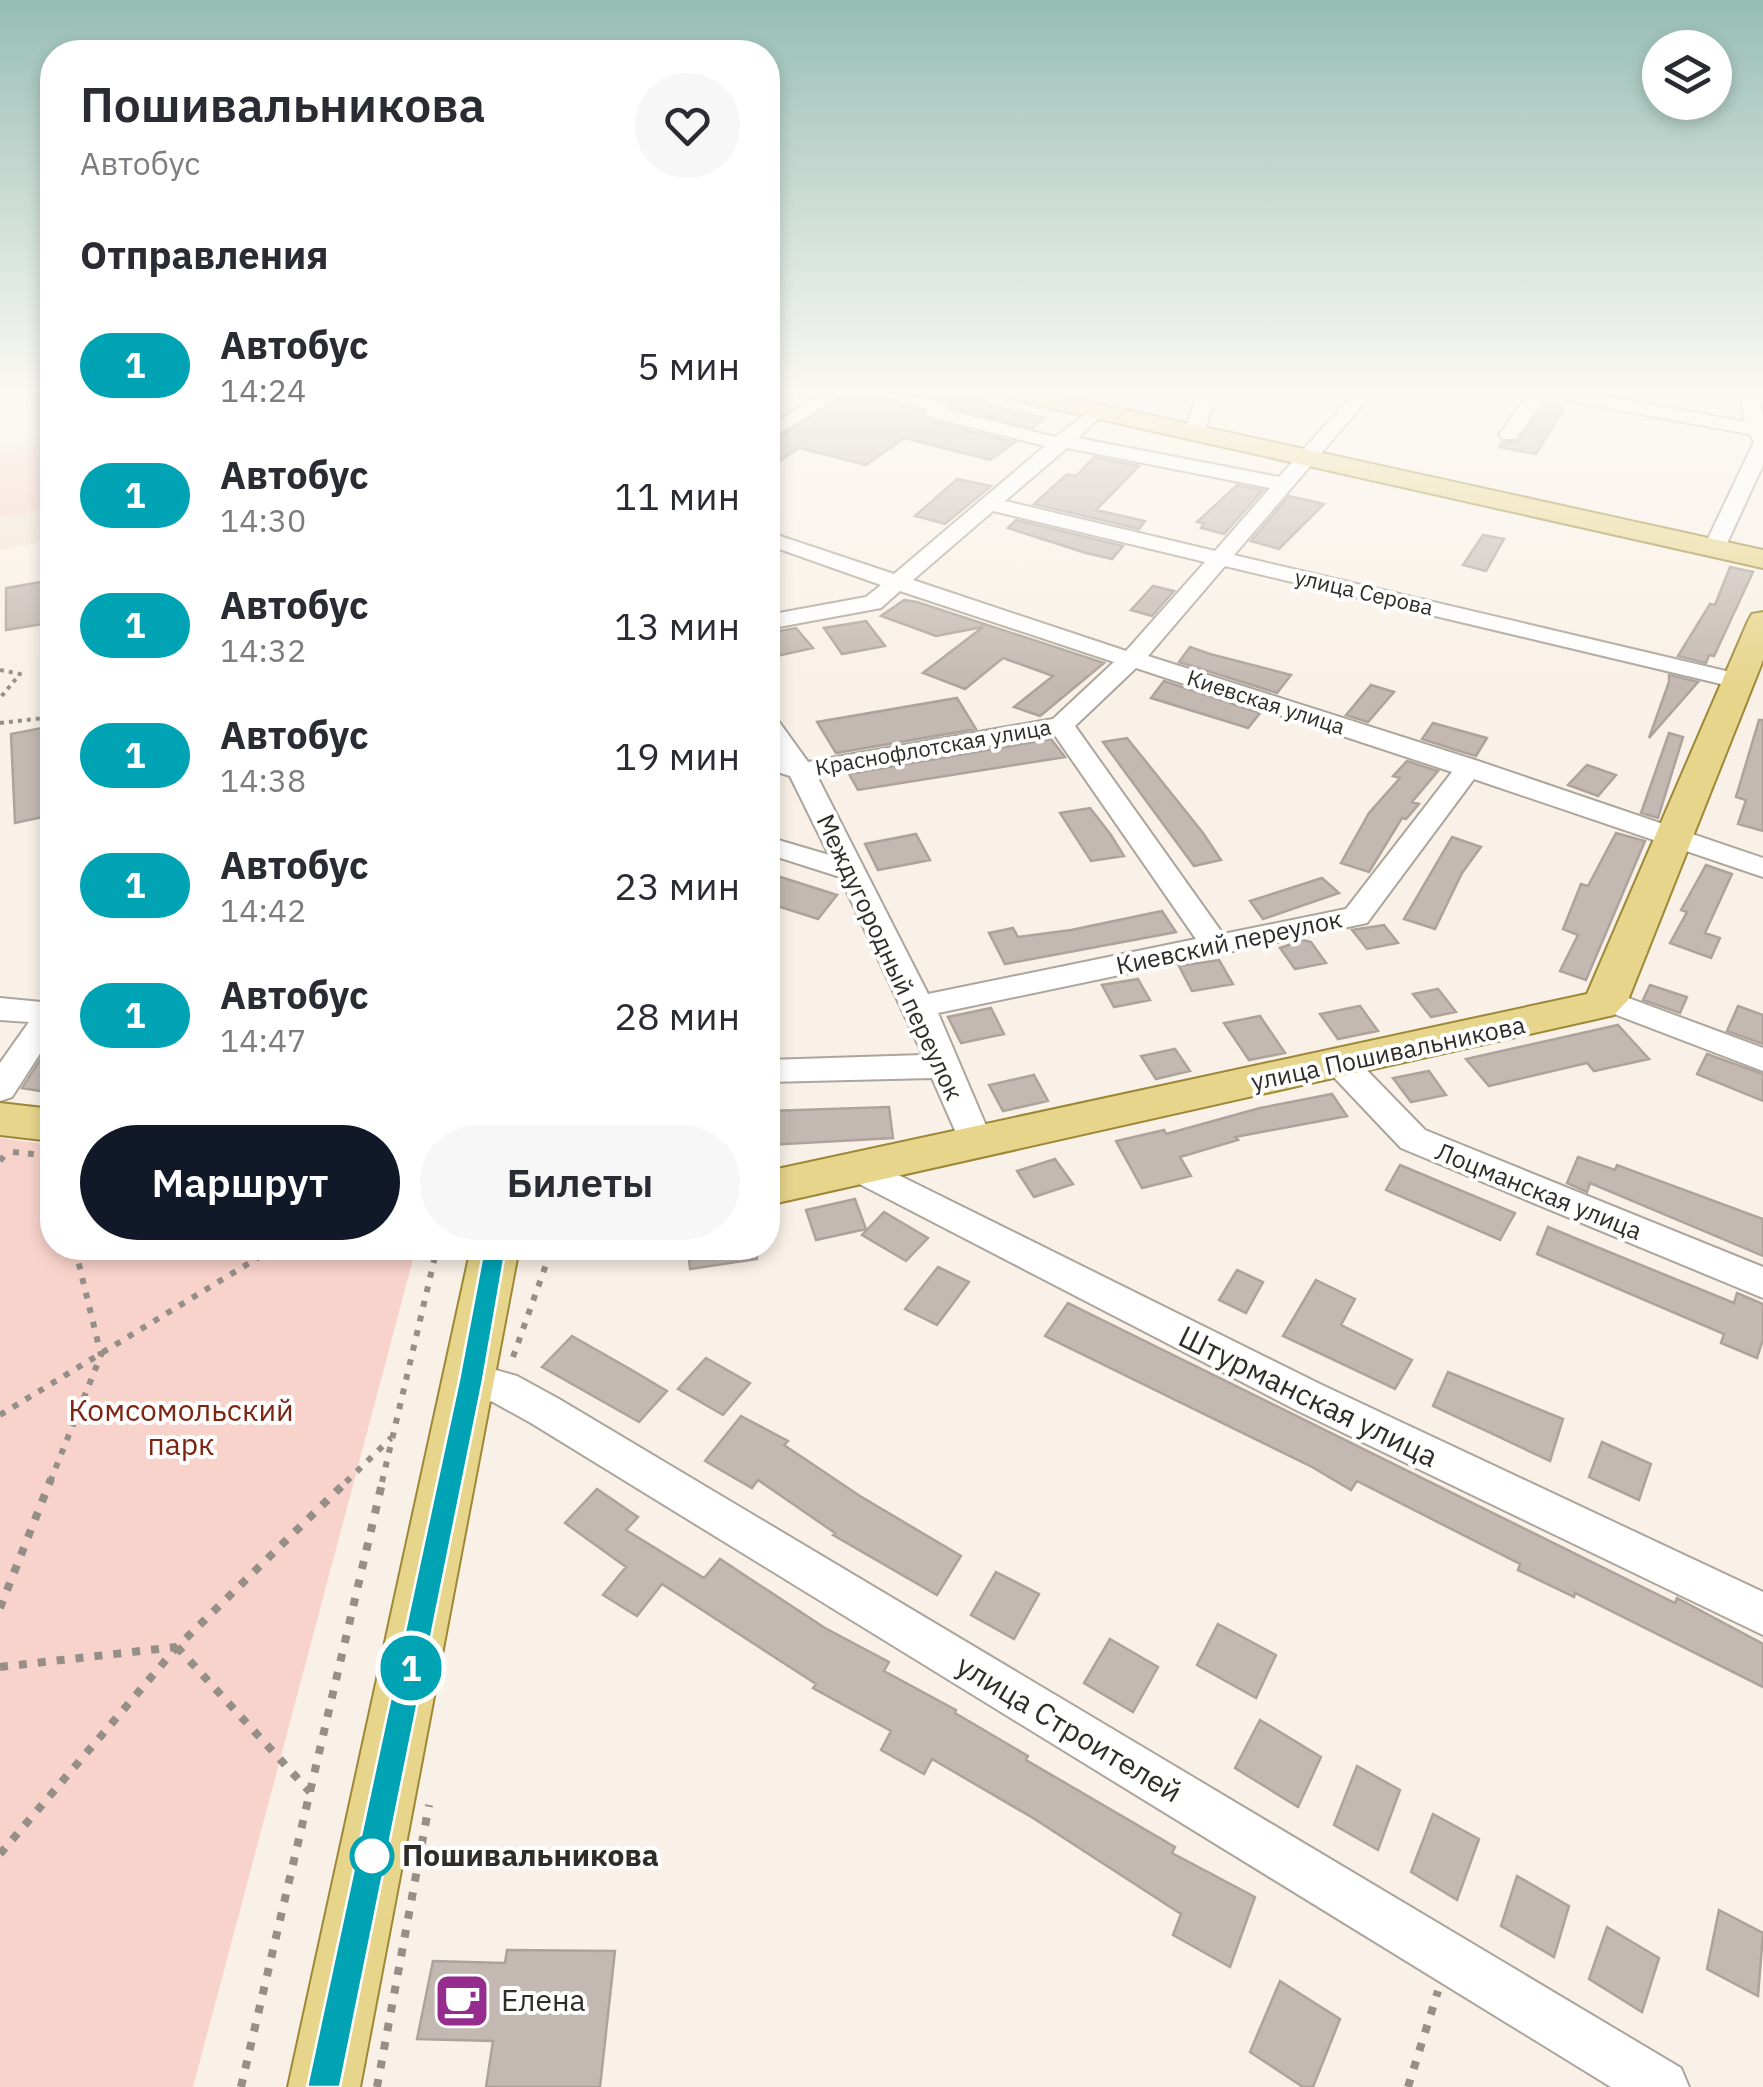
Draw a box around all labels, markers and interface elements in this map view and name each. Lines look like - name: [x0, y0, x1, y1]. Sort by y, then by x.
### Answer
- map controls: [1642, 30, 1732, 120]
- button: layers: [1642, 30, 1732, 120]
- text: Пошивальникова: [80, 73, 485, 135]
- button: heart: [635, 73, 740, 178]
- text: Автобус: [80, 142, 200, 184]
- text: Отправления: [80, 230, 328, 279]
- text: Автобус: [220, 320, 369, 369]
- text: 5 мин: [637, 341, 740, 390]
- text: 1: [124, 342, 146, 388]
- text: 14:24: [220, 369, 306, 411]
- text: Автобус: [220, 450, 369, 499]
- text: 11 мин: [614, 471, 740, 520]
- text: 1: [124, 472, 146, 518]
- text: 14:30: [220, 499, 306, 541]
- street label: улица Серова: [1292, 562, 1436, 622]
- text: Автобус: [220, 580, 369, 629]
- text: 13 мин: [614, 601, 740, 650]
- text: 1: [124, 602, 146, 648]
- text: 14:32: [220, 629, 306, 671]
- street label: Киевская улица: [1184, 662, 1349, 741]
- text: Автобус: [220, 710, 369, 759]
- street label: Краснофлотская улица: [813, 711, 1053, 782]
- text: 19 мин: [614, 731, 740, 780]
- text: 1: [124, 732, 146, 778]
- text: 14:38: [220, 759, 306, 801]
- street label: Междугородный переулок: [810, 808, 971, 1105]
- text: Автобус: [220, 840, 369, 889]
- text: 23 мин: [614, 861, 740, 910]
- text: 1: [124, 862, 146, 908]
- text: 14:42: [220, 889, 306, 931]
- street label: Киевский переулок: [1113, 901, 1345, 982]
- text: Автобус: [220, 970, 369, 1019]
- text: 28 мин: [614, 991, 740, 1040]
- text: 1: [124, 992, 146, 1038]
- street label: улица Пошивальникова: [1248, 1007, 1528, 1098]
- text: 14:47: [220, 1019, 306, 1061]
- button: Маршрут: [80, 1125, 400, 1240]
- button: Билеты: [420, 1125, 740, 1240]
- street label: Лоцманская улица: [1431, 1134, 1647, 1247]
- street label: Штурманская улица: [1173, 1316, 1445, 1475]
- park label: Комсомольский парк: [68, 1390, 294, 1463]
- line badge: 1: [378, 1636, 444, 1700]
- text: 1: [400, 1645, 422, 1691]
- street label: улица Строителей: [950, 1645, 1190, 1810]
- marker: Пошивальникова: [351, 1835, 393, 1877]
- place label: Пошивальникова: [402, 1835, 659, 1874]
- cafe icon: Елена: [432, 1971, 492, 2031]
- place label: Елена: [501, 1980, 586, 2019]

